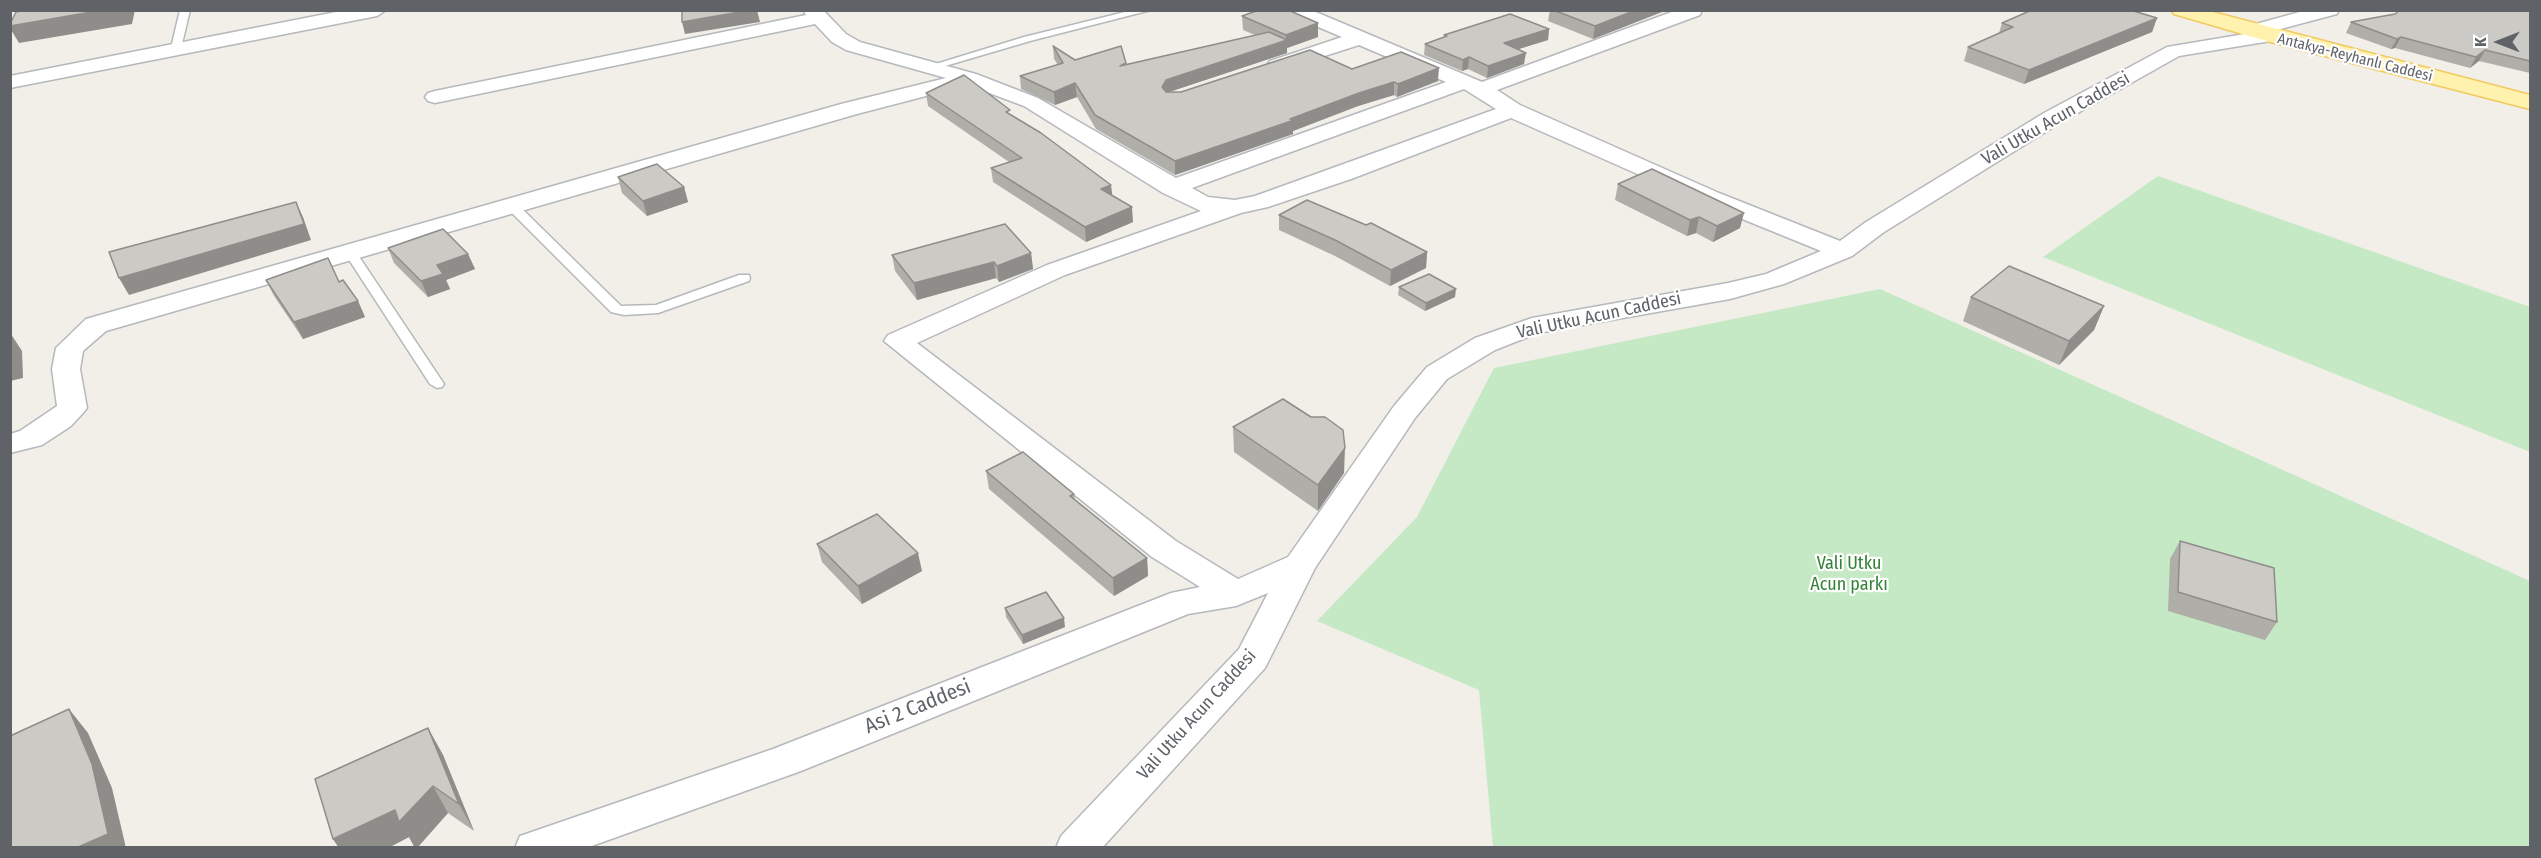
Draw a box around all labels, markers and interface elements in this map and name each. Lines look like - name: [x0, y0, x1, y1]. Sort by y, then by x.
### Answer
- north arrow: [2469, 12, 2529, 72]
- street label: Antakya-Reyhanlı Caddesi: [2276, 30, 2434, 86]
- text: K: [2471, 37, 2490, 47]
- street label: Vali Utku Acun Caddesi: [1978, 68, 2134, 170]
- street label: Vali Utku Acun Caddesi: [1515, 288, 1683, 344]
- park label: Vali Utku Acun parkı: [1810, 553, 1888, 596]
- street label: Vali Utku Acun Caddesi: [1133, 646, 1261, 784]
- street label: Asi 2 Caddesi: [861, 674, 975, 740]

